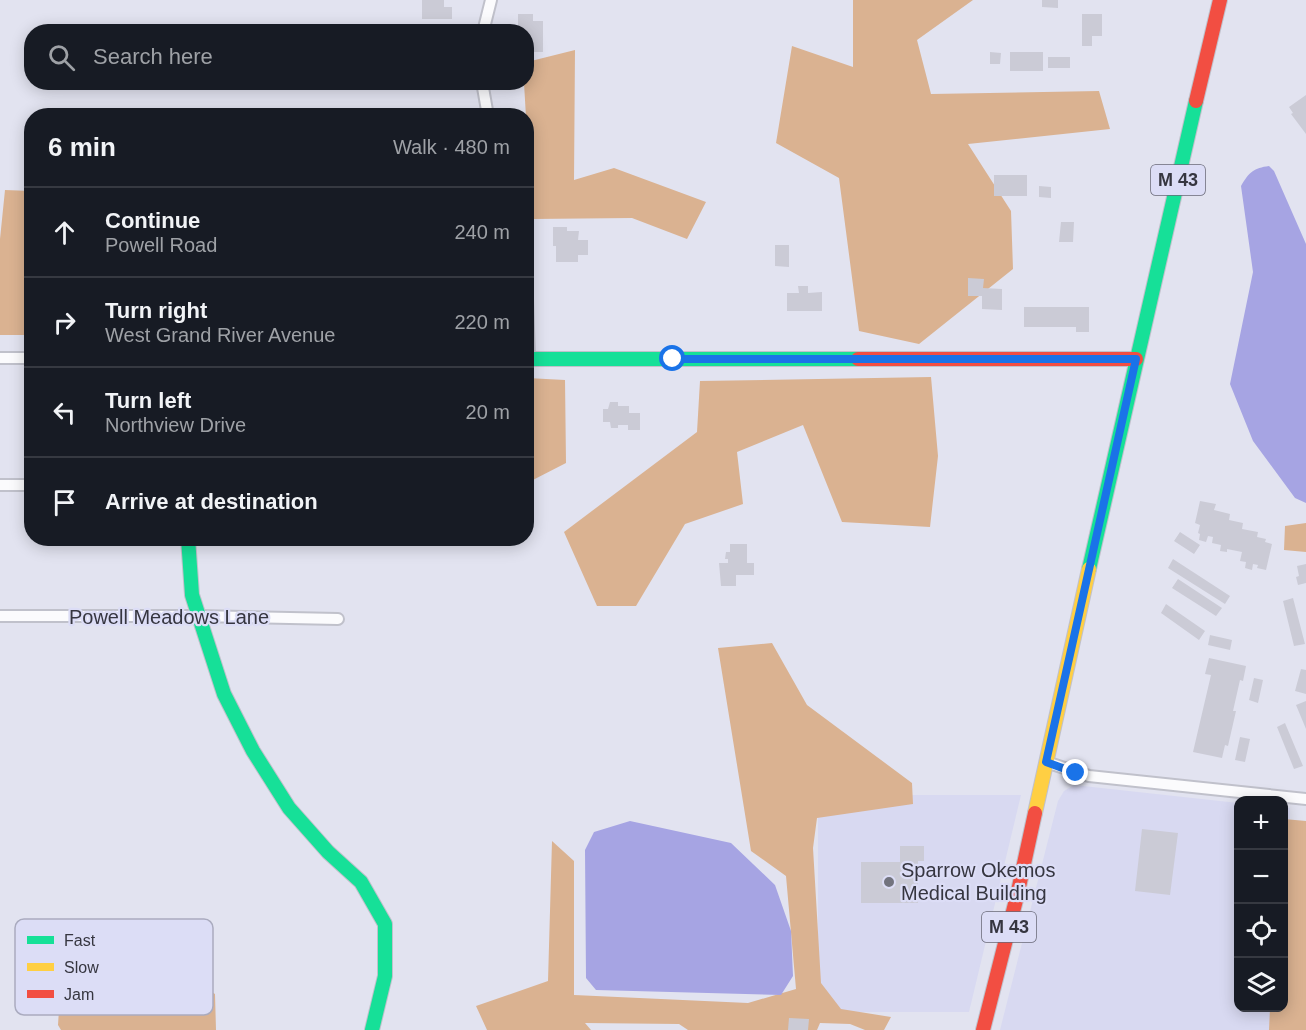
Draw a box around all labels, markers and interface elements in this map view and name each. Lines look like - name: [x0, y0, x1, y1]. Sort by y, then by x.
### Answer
- search box: [24, 24, 534, 90]
- icon: search: [45, 41, 78, 74]
- text: Search here: [93, 44, 213, 69]
- text: 6 min: [48, 132, 116, 162]
- text: Walk · 480 m: [393, 136, 510, 158]
- road number: M 43: [1151, 165, 1205, 195]
- text: Continue: [105, 208, 200, 233]
- icon: ahead: [48, 216, 81, 249]
- text: 240 m: [454, 221, 510, 243]
- text: Powell Road: [105, 234, 217, 256]
- text: Turn right: [105, 298, 207, 323]
- icon: right: [48, 306, 81, 339]
- text: 220 m: [454, 311, 510, 333]
- text: West Grand River Avenue: [105, 324, 336, 346]
- route start: [659, 345, 685, 371]
- text: Turn left: [105, 388, 191, 413]
- icon: left: [48, 396, 81, 429]
- text: 20 m: [466, 401, 510, 423]
- text: Northview Drive: [105, 414, 246, 436]
- icon: arrive: [48, 486, 81, 519]
- text: Arrive at destination: [105, 489, 318, 514]
- street label: Powell Meadows Lane: [69, 606, 269, 628]
- route end: [1062, 759, 1088, 785]
- map controls: [1234, 796, 1288, 1012]
- button: +: [1234, 796, 1288, 850]
- button: −: [1234, 850, 1288, 904]
- place label: Sparrow Okemos Medical Building: [901, 859, 1056, 904]
- marker: Sparrow Okemos Medical Building: [882, 875, 896, 889]
- button: locate: [1234, 904, 1288, 958]
- road number: M 43: [982, 912, 1036, 942]
- legend: [15, 919, 213, 1015]
- text: Fast: [64, 932, 96, 949]
- button: layers: [1234, 958, 1288, 1012]
- text: Slow: [64, 959, 99, 976]
- text: Jam: [64, 986, 94, 1003]

